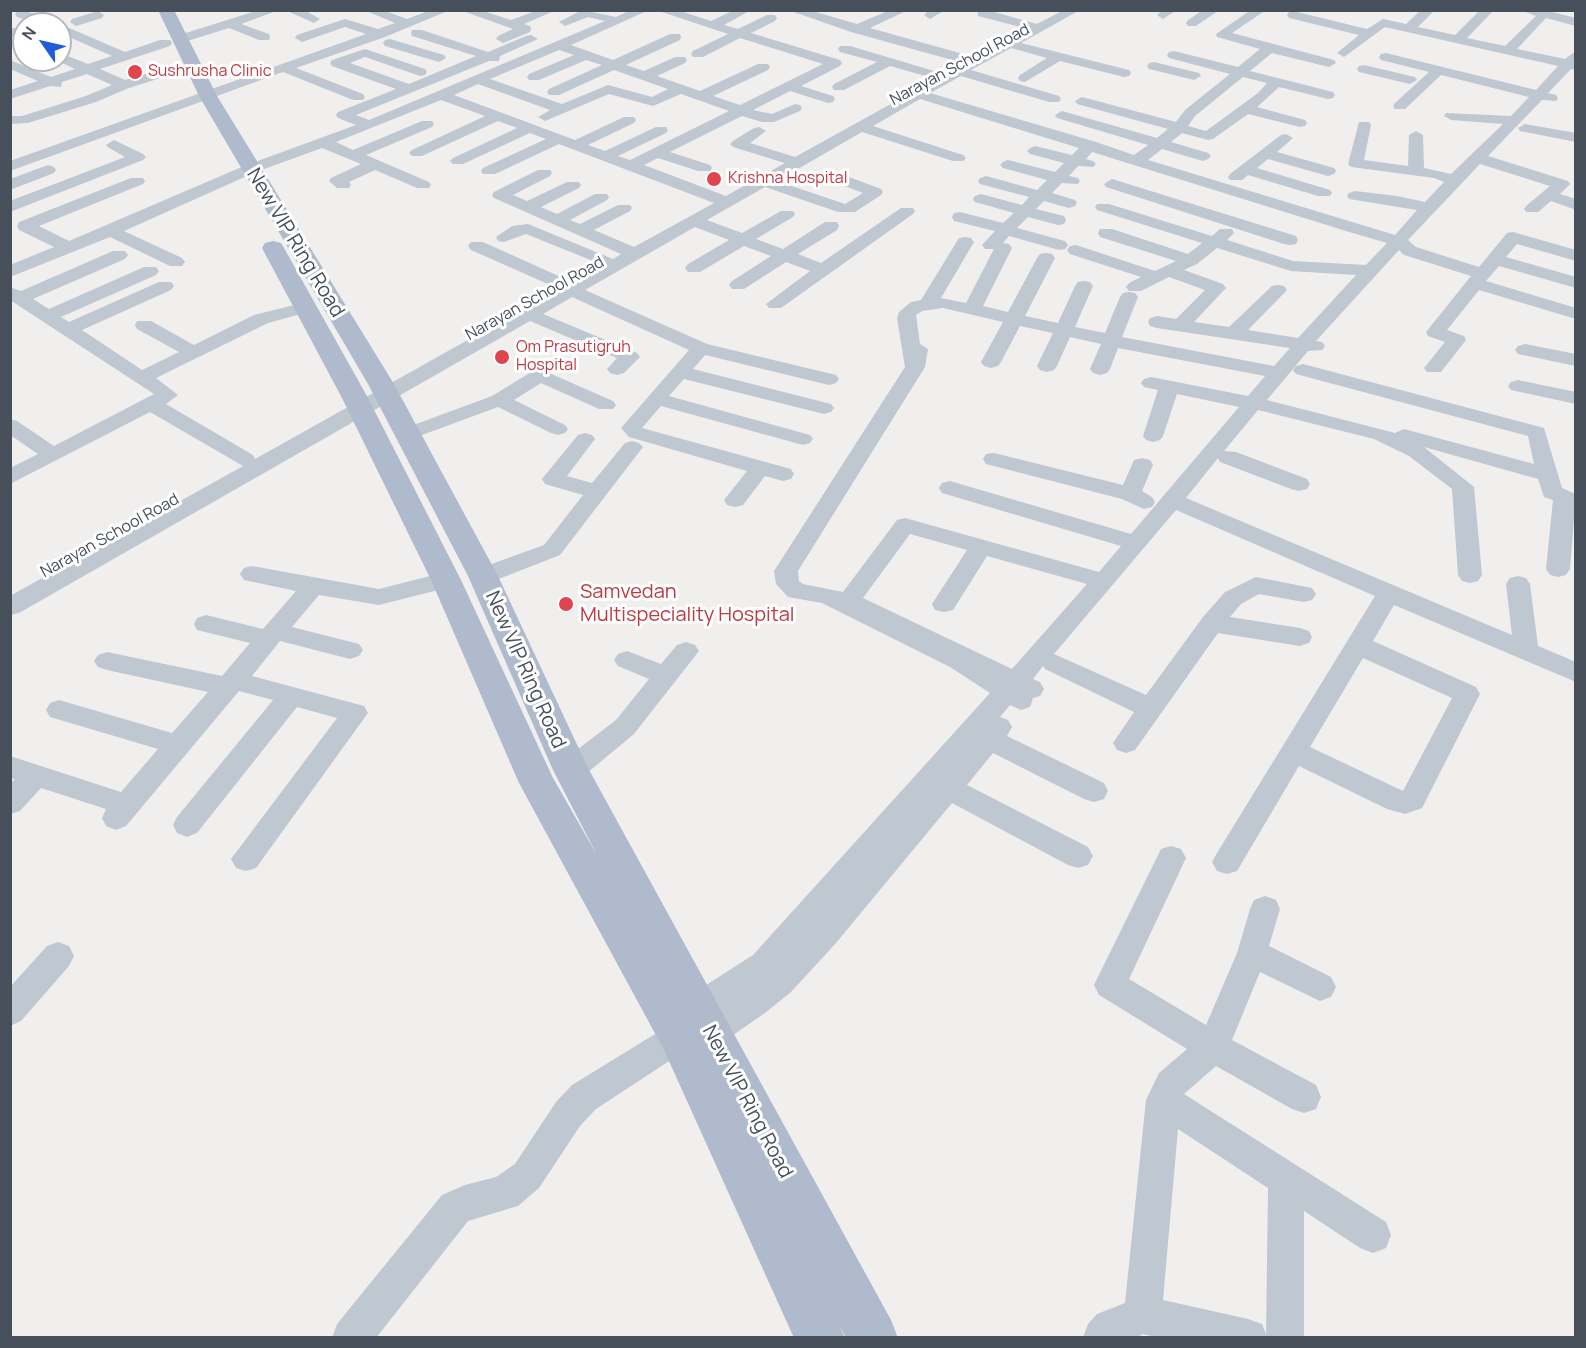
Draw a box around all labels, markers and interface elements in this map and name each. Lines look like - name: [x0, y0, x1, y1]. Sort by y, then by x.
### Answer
- north arrow: [12, 12, 72, 72]
- street label: Narayan School Road: [887, 20, 1033, 110]
- text: N: [16, 22, 41, 44]
- place label: Sushrusha Clinic: [148, 62, 272, 82]
- marker: Sushrusha Clinic: [126, 63, 144, 81]
- street label: New VIP Ring Road: [241, 164, 349, 322]
- place label: Krishna Hospital: [728, 169, 847, 189]
- marker: Krishna Hospital: [705, 170, 723, 188]
- street label: Narayan School Road: [462, 253, 608, 345]
- place label: Om Prasutigruh Hospital: [516, 338, 631, 376]
- marker: Om Prasutigruh Hospital: [493, 348, 511, 366]
- street label: Narayan School Road: [37, 490, 183, 582]
- place label: Samvedan Multispeciality Hospital: [580, 580, 794, 627]
- street label: New VIP Ring Road: [480, 588, 570, 752]
- marker: Samvedan Multispeciality Hospital: [557, 595, 575, 613]
- street label: New VIP Ring Road: [697, 1022, 797, 1182]

